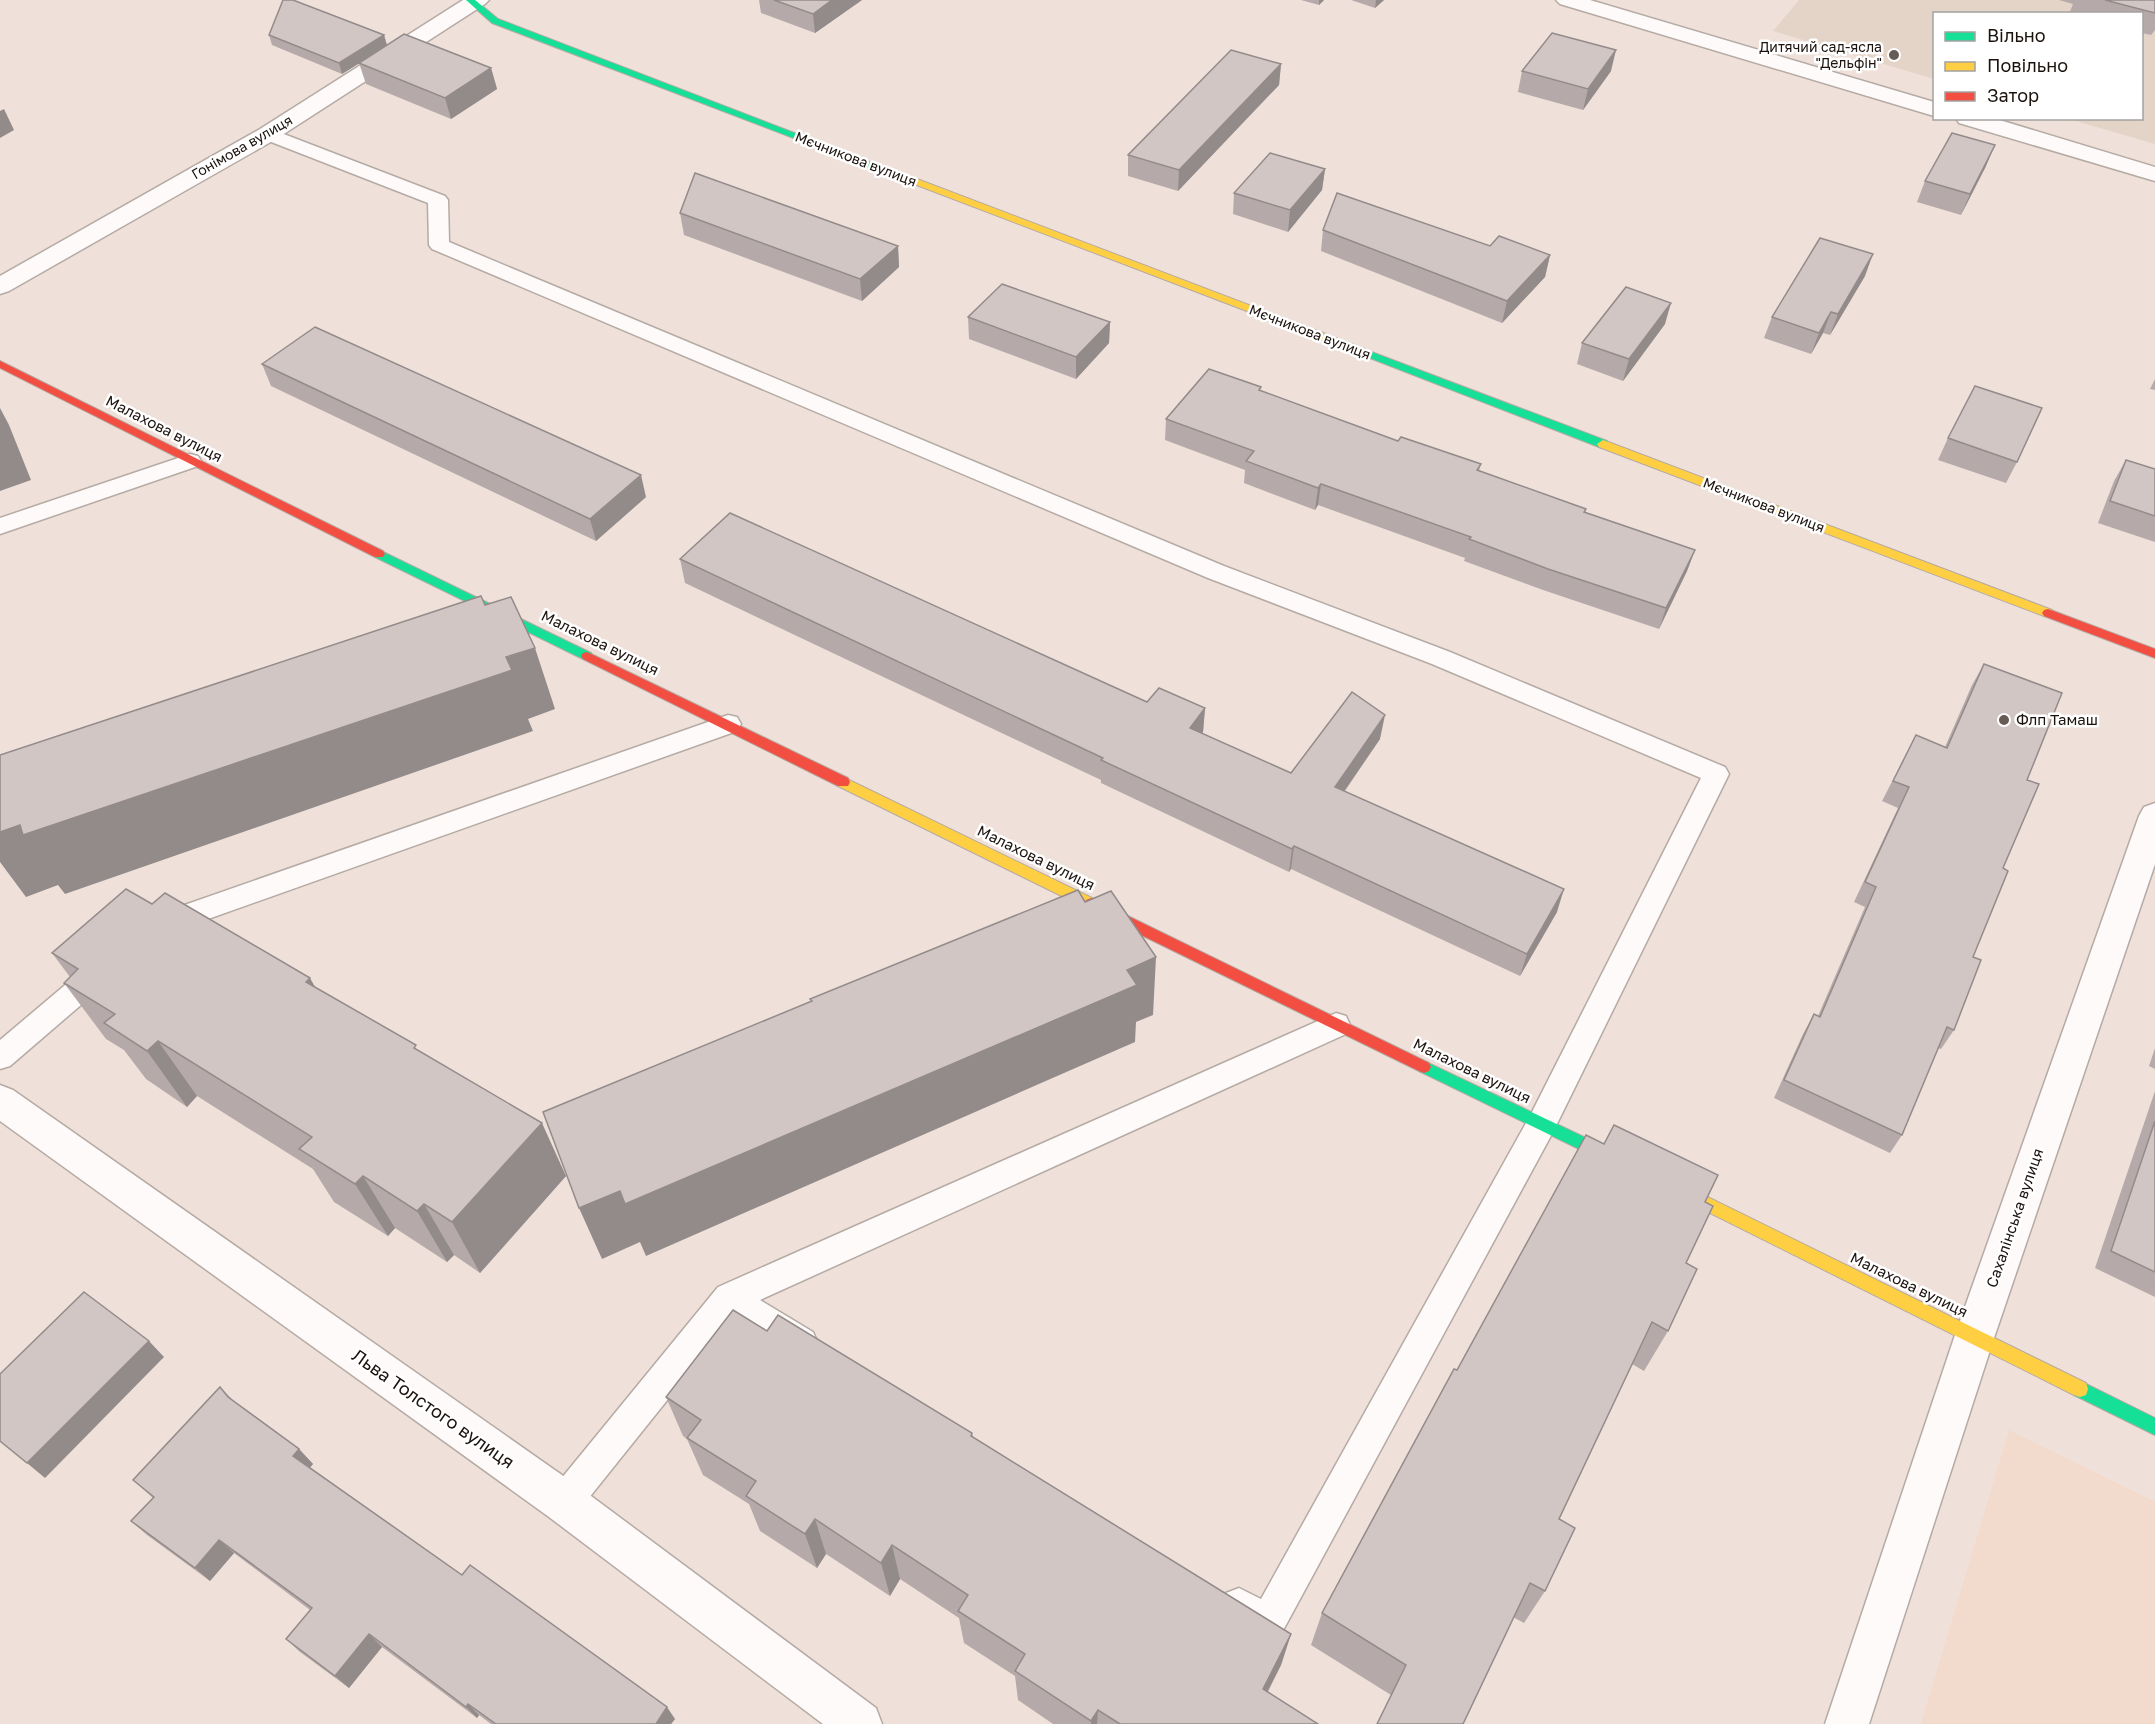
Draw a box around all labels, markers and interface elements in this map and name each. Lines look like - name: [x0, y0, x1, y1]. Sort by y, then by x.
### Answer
- legend: [1933, 12, 2143, 120]
- text: Вільно: [1987, 24, 2046, 46]
- place label: Дитячий сад-ясла "Дельфін": [1759, 38, 1882, 71]
- marker: Дитячий сад-ясла "Дельфін": [1887, 48, 1901, 62]
- text: Повільно: [1987, 54, 2068, 76]
- text: Затор: [1987, 84, 2039, 106]
- street label: Гонімова вулиця: [188, 111, 295, 182]
- street label: Мєчникова вулиця: [793, 128, 919, 190]
- street label: Мєчникова вулиця: [1247, 301, 1373, 363]
- street label: Малахова вулиця: [103, 391, 226, 465]
- street label: Мєчникова вулиця: [1701, 474, 1827, 536]
- street label: Малахова вулиця: [539, 606, 662, 678]
- place label: Флп Тамаш: [2016, 710, 2098, 728]
- marker: Флп Тамаш: [1997, 713, 2011, 727]
- street label: Малахова вулиця: [975, 821, 1098, 893]
- street label: Малахова вулиця: [1411, 1034, 1534, 1106]
- street label: Сахалінська вулиця: [1982, 1146, 2046, 1290]
- street label: Малахова вулиця: [1848, 1248, 1971, 1320]
- street label: Льва Толстого вулиця: [348, 1344, 519, 1473]

